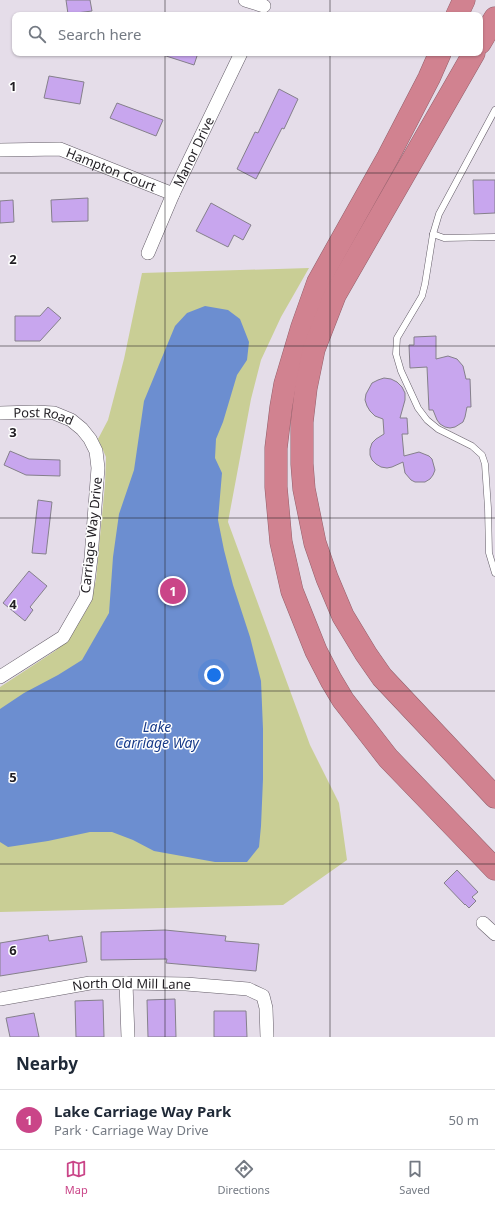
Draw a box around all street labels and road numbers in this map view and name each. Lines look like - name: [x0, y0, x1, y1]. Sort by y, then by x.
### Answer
- street label: Manor Drive: [169, 114, 218, 190]
- street label: Hampton Court: [63, 143, 159, 195]
- street label: Post Road: [13, 403, 77, 429]
- street label: Carriage Way Drive: [76, 476, 106, 594]
- street label: North Old Mill Lane: [71, 974, 192, 995]

